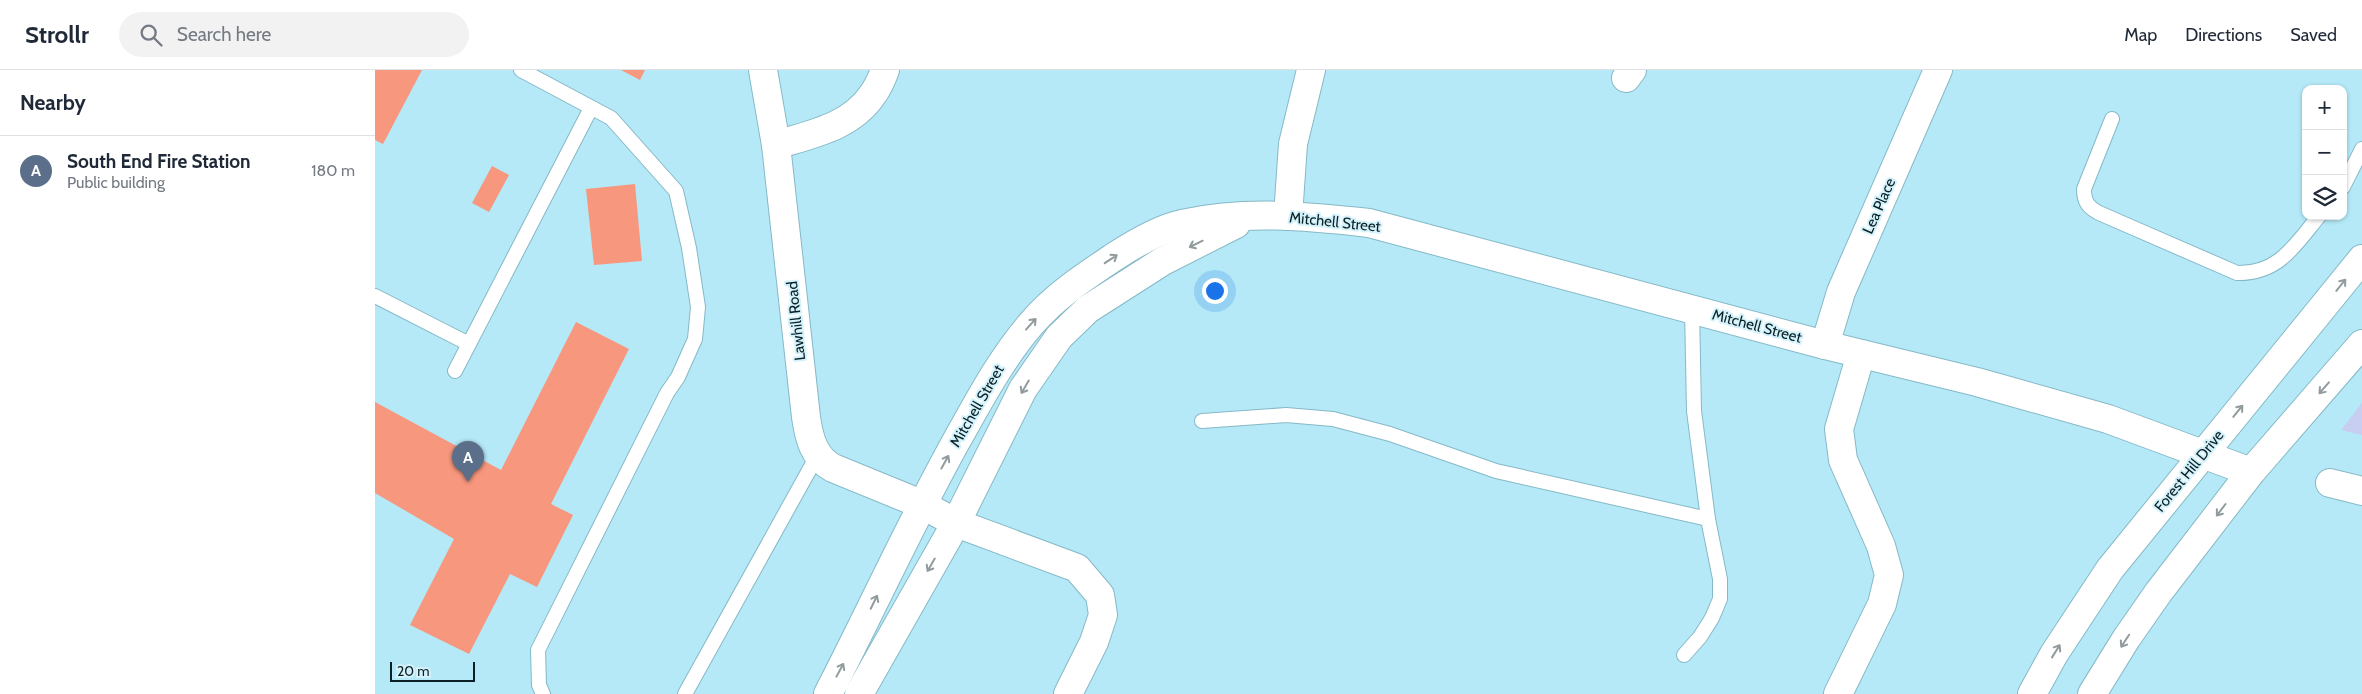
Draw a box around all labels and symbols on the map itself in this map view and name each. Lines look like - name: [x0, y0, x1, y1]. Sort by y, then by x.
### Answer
- street label: Lea Place: [1859, 175, 1899, 237]
- street label: Mitchell Street: [1288, 208, 1382, 236]
- one-way arrow: [1188, 239, 1203, 249]
- one-way arrow: [1104, 254, 1118, 264]
- your location: [1202, 278, 1228, 304]
- one-way arrow: [2336, 279, 2347, 292]
- street label: Lawhill Road: [783, 280, 809, 362]
- street label: Mitchell Street: [1710, 305, 1804, 347]
- one-way arrow: [1025, 318, 1037, 331]
- street label: Mitchell Street: [946, 362, 1008, 450]
- one-way arrow: [1019, 380, 1029, 394]
- one-way arrow: [2319, 381, 2330, 394]
- one-way arrow: [2233, 404, 2244, 417]
- street label: Forest Hill Drive: [2151, 426, 2228, 516]
- pin: A: [452, 441, 484, 482]
- one-way arrow: [940, 454, 950, 469]
- one-way arrow: [2216, 503, 2227, 516]
- one-way arrow: [926, 557, 936, 572]
- one-way arrow: [870, 595, 879, 610]
- one-way arrow: [2120, 634, 2130, 648]
- one-way arrow: [2051, 645, 2061, 659]
- scale bar: [390, 659, 475, 682]
- one-way arrow: [836, 663, 845, 678]

